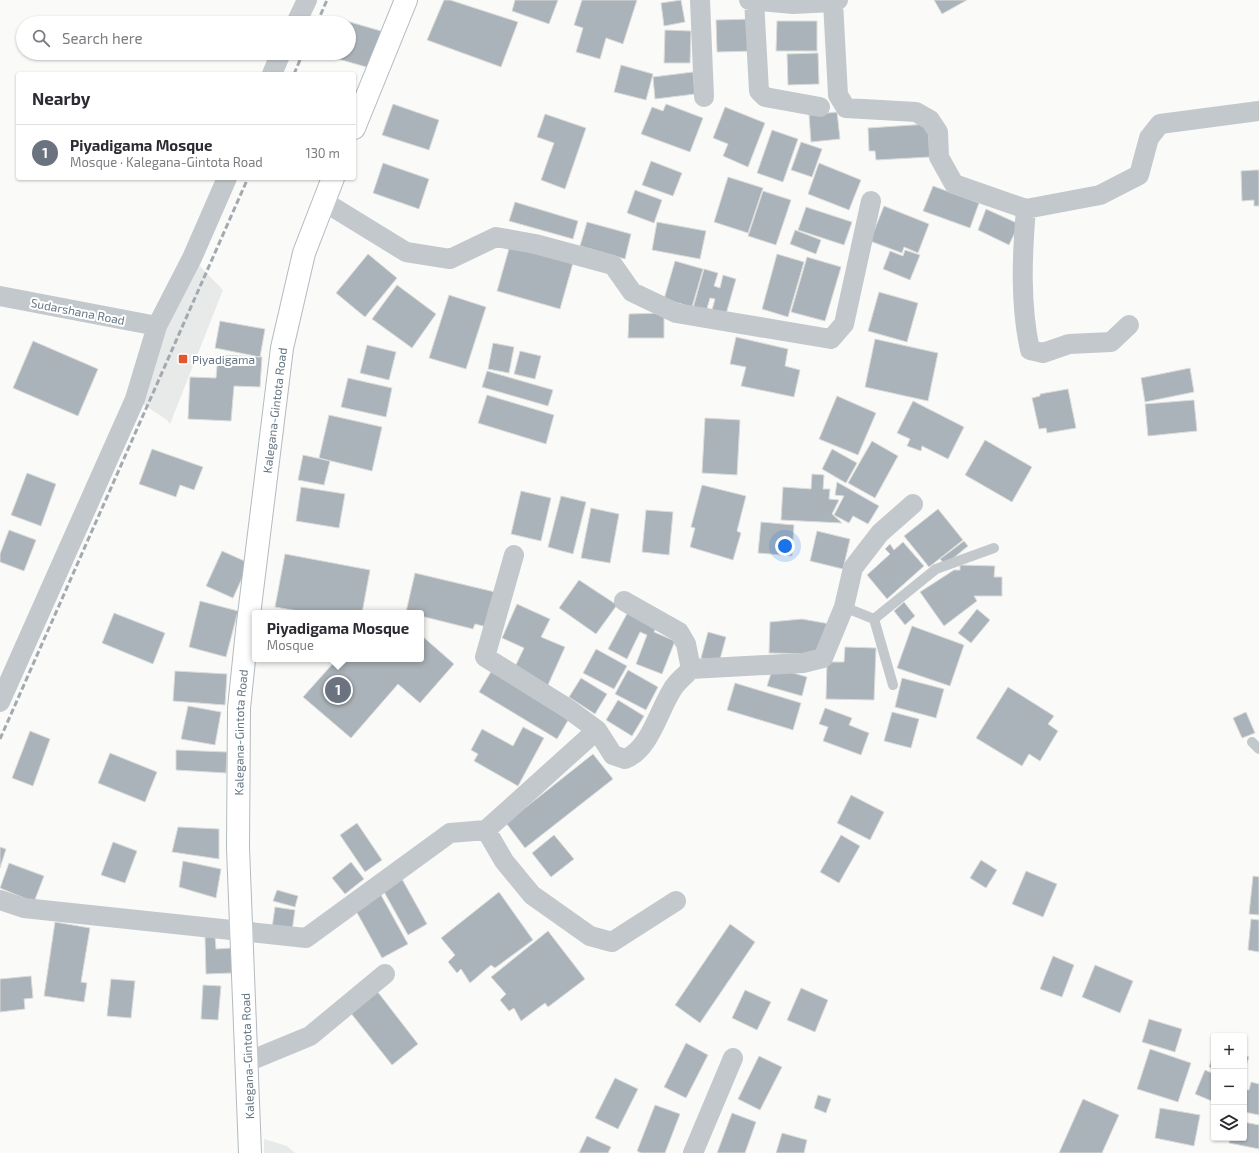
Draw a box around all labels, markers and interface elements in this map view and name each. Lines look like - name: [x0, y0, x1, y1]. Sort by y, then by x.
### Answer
- search box: [16, 16, 356, 60]
- icon: search: [30, 27, 52, 49]
- text: Search here: [62, 29, 143, 47]
- text: Nearby: [32, 88, 90, 108]
- text: Piyadigama Mosque: [70, 136, 212, 154]
- text: 1: [42, 145, 48, 161]
- text: 130 m: [305, 145, 340, 161]
- text: Mosque · Kalegana-Gintota Road: [70, 154, 263, 170]
- street label: Sudarshana Road: [30, 295, 126, 327]
- street label: Kalegana-Gintota Road: [260, 347, 289, 474]
- place label: Piyadigama: [192, 352, 255, 366]
- marker: Piyadigama: [177, 353, 189, 365]
- your location: [775, 536, 795, 556]
- popup: [252, 610, 424, 662]
- text: Piyadigama Mosque: [267, 619, 409, 637]
- text: Mosque: [267, 637, 314, 653]
- street label: Kalegana-Gintota Road: [231, 669, 250, 795]
- pin: 1: [325, 675, 351, 705]
- street label: Kalegana-Gintota Road: [238, 993, 256, 1119]
- map controls: [1211, 1033, 1247, 1141]
- button: +: [1211, 1033, 1247, 1069]
- button: −: [1211, 1069, 1247, 1105]
- button: layers: [1211, 1105, 1247, 1141]

